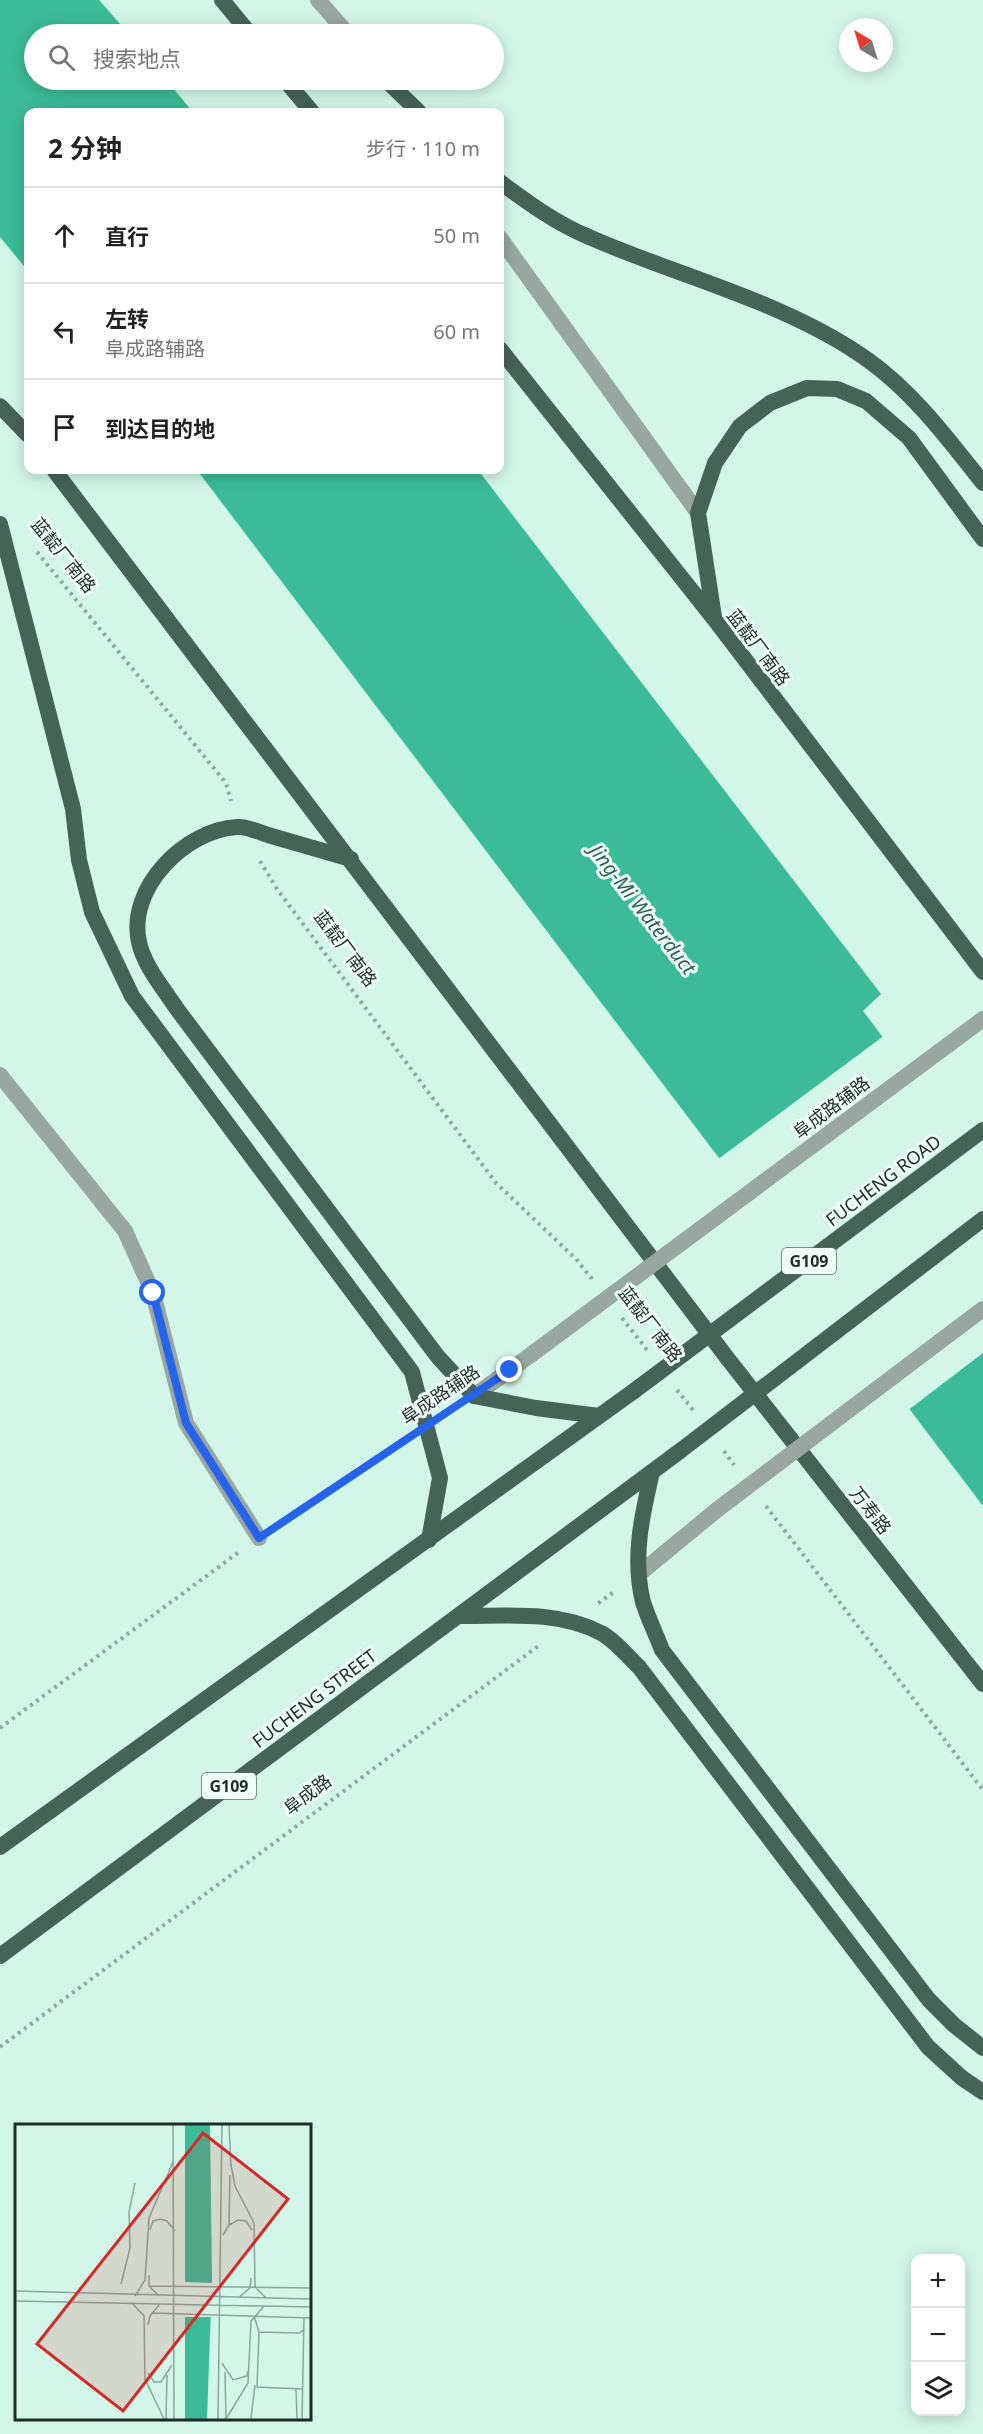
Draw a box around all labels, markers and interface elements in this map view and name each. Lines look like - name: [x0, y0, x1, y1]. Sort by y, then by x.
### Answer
- north arrow: [839, 18, 893, 72]
- search box: [24, 24, 504, 90]
- icon: search: [45, 41, 78, 74]
- text: 搜索地点: [93, 43, 181, 73]
- text: 2 分钟: [48, 130, 122, 166]
- text: 步行 · 110 m: [366, 135, 480, 162]
- icon: ahead: [48, 219, 81, 252]
- text: 直行: [105, 221, 149, 251]
- text: 50 m: [433, 222, 480, 249]
- text: 左转: [105, 303, 149, 333]
- icon: left: [48, 315, 81, 348]
- text: 60 m: [433, 318, 480, 345]
- text: 阜成路辅路: [105, 335, 205, 362]
- icon: arrive: [48, 411, 81, 444]
- text: 到达目的地: [105, 413, 215, 443]
- street label: 蓝靛厂南路: [26, 512, 102, 598]
- street label: 蓝靛厂南路: [722, 604, 796, 690]
- water label: Jing-Mi Waterduct: [581, 835, 703, 981]
- street label: 蓝靛厂南路: [309, 905, 383, 991]
- street label: 阜成路辅路: [788, 1070, 874, 1144]
- street label: FUCHENG ROAD: [821, 1129, 945, 1231]
- road number: G109: [782, 1248, 836, 1274]
- route start: [139, 1279, 165, 1305]
- street label: 蓝靛厂南路: [614, 1281, 688, 1367]
- route end: [496, 1356, 522, 1382]
- street label: 阜成路辅路: [396, 1359, 484, 1429]
- street label: 万寿路: [845, 1481, 897, 1539]
- street label: FUCHENG STREET: [247, 1643, 381, 1753]
- street label: 阜成路: [278, 1768, 336, 1820]
- road number: G109: [202, 1773, 256, 1799]
- inset map: [15, 2124, 310, 2419]
- map controls: [911, 2254, 965, 2416]
- button: +: [911, 2254, 965, 2308]
- button: −: [911, 2308, 965, 2362]
- button: layers: [911, 2362, 965, 2416]

